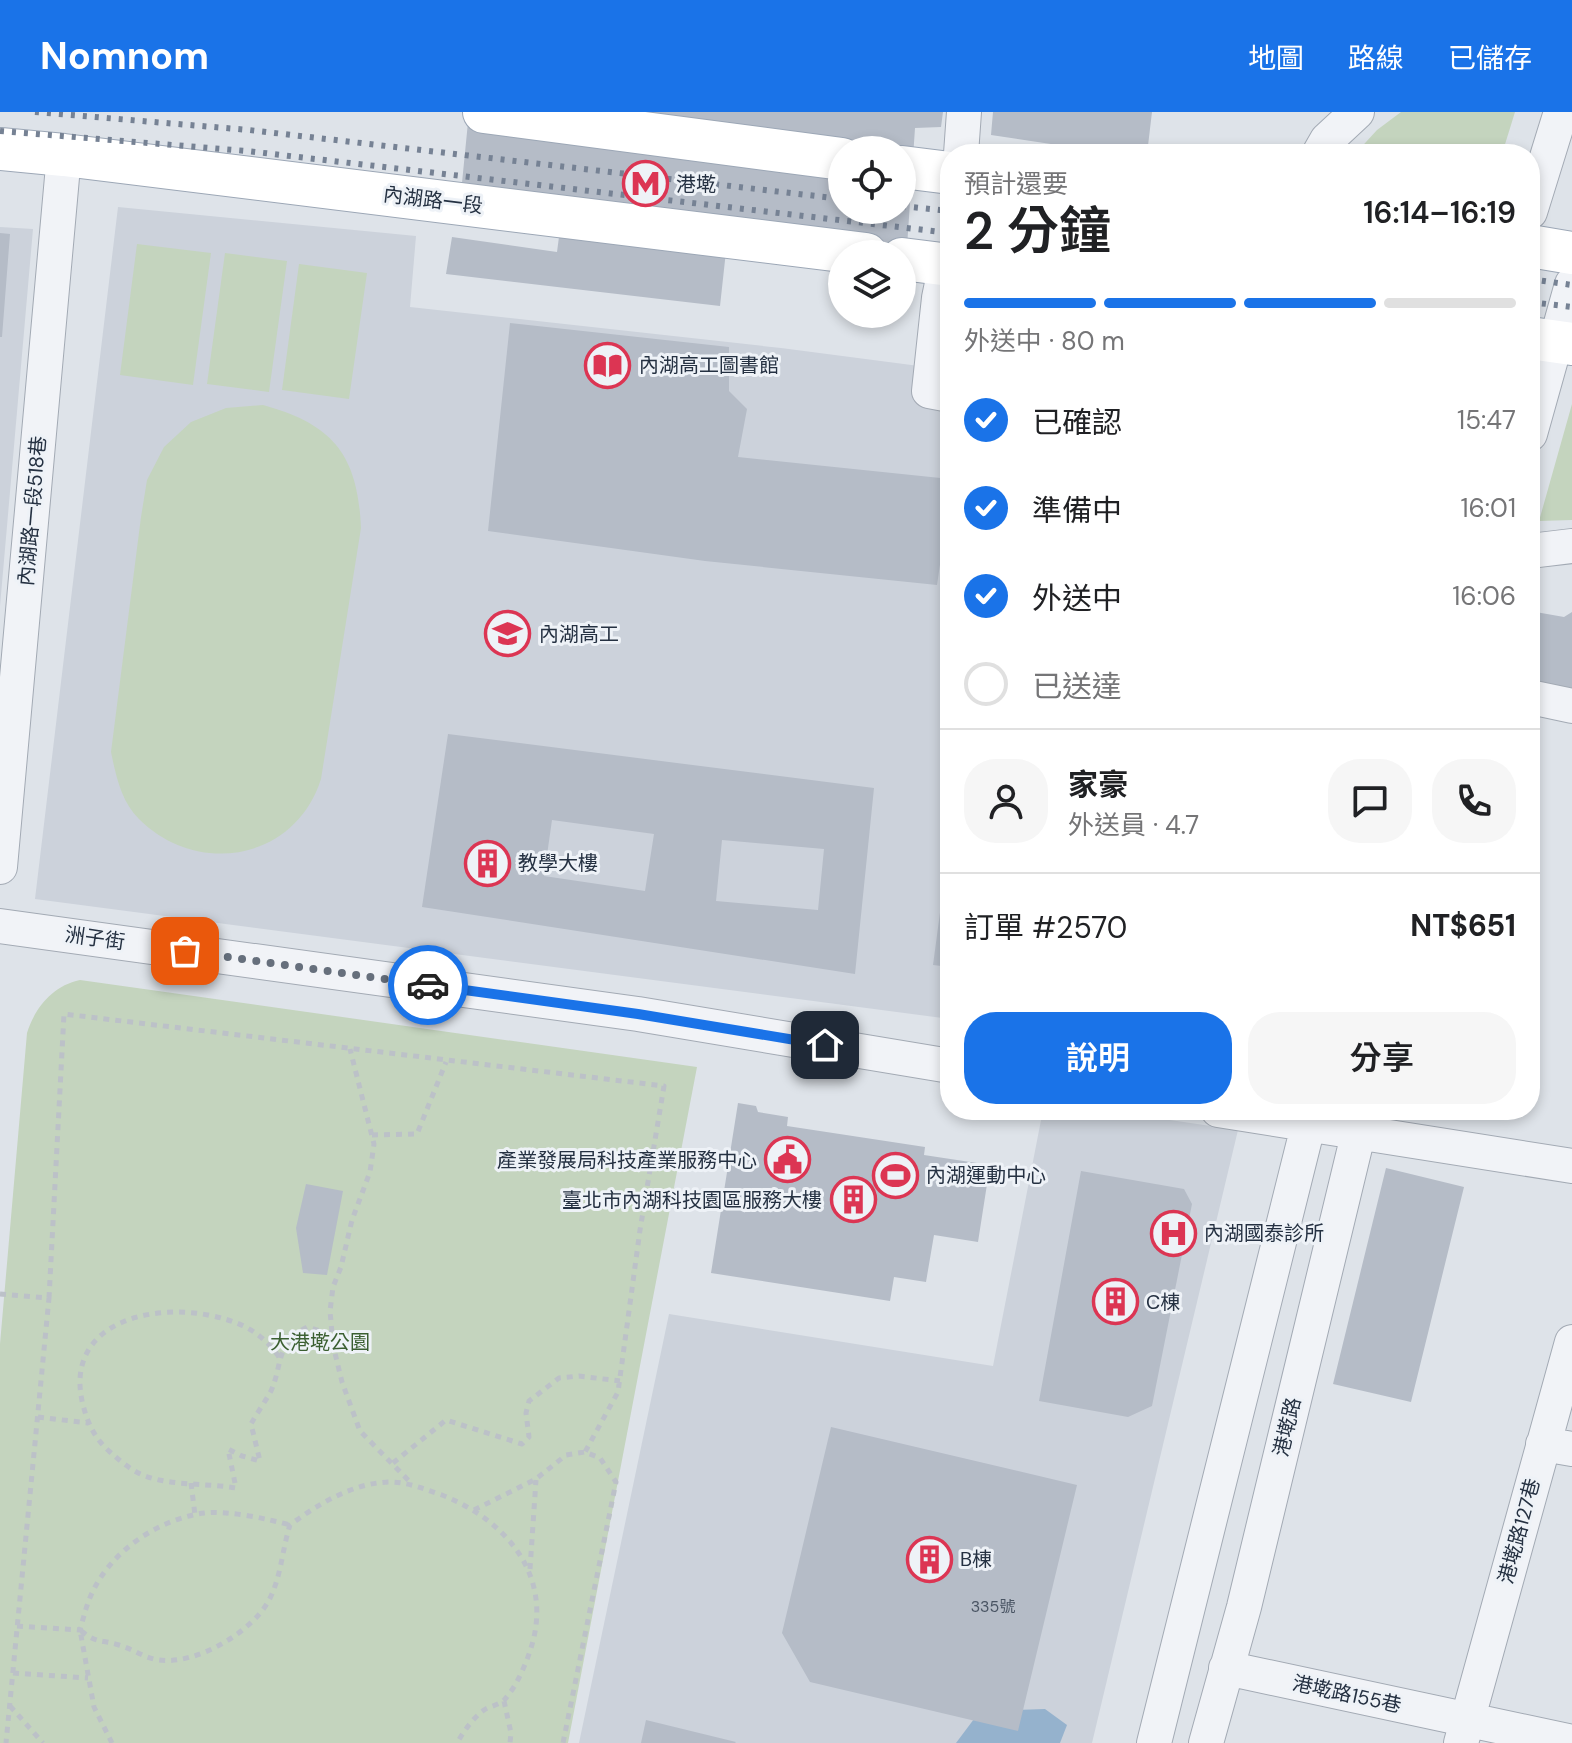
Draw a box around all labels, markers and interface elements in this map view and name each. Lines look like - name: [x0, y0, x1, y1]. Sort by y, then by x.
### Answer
- text: Nomnom: [40, 31, 209, 81]
- text: 地圖: [1248, 40, 1304, 77]
- text: 路線: [1348, 40, 1404, 77]
- text: 已儲存: [1448, 40, 1532, 77]
- map controls: [828, 136, 916, 328]
- button: locate: [828, 136, 916, 224]
- metro station icon: 港墘: [621, 160, 669, 208]
- text: 預計還要: [964, 167, 1068, 201]
- place label: 港墘: [676, 171, 716, 197]
- street label: 內湖路一段: [382, 181, 484, 219]
- text: 16:14–16:19: [1363, 193, 1516, 232]
- text: 2 分鐘: [964, 197, 1111, 265]
- button: layers: [828, 240, 916, 328]
- text: 外送中 · 80 m: [964, 324, 1125, 358]
- library icon: 內湖高工圖書館: [584, 341, 632, 389]
- place label: 內湖高工圖書館: [639, 352, 779, 378]
- icon: check: [964, 398, 1008, 442]
- text: 已確認: [1032, 403, 1122, 442]
- text: 15:47: [1457, 403, 1516, 437]
- street label: 內湖路一段518巷: [12, 435, 52, 587]
- icon: check: [964, 486, 1008, 530]
- text: 準備中: [1032, 491, 1122, 530]
- text: 16:01: [1460, 491, 1516, 525]
- icon: check: [964, 574, 1008, 618]
- text: 外送中: [1032, 579, 1122, 618]
- text: 16:06: [1452, 579, 1516, 613]
- school or university icon: 內湖高工: [484, 610, 532, 658]
- place label: 內湖高工: [539, 621, 619, 647]
- text: 已送達: [1032, 667, 1122, 706]
- button: person: [964, 759, 1048, 843]
- button: chat: [1328, 759, 1412, 843]
- button: phone: [1432, 759, 1516, 843]
- text: 家豪: [1068, 765, 1128, 804]
- text: 外送員 · 4.7: [1068, 808, 1199, 842]
- building icon: 教學大樓: [463, 839, 511, 887]
- place label: 教學大樓: [518, 850, 598, 876]
- text: NT$651: [1410, 906, 1516, 945]
- text: 訂單 #2570: [964, 908, 1127, 947]
- pin: [151, 917, 219, 985]
- street label: 洲子街: [63, 921, 127, 955]
- icon: bag: [163, 929, 207, 973]
- courier: [388, 945, 468, 1025]
- icon: car: [406, 963, 450, 1007]
- pin: [791, 1011, 859, 1079]
- button: 說明: [964, 1012, 1232, 1104]
- button: 分享: [1248, 1012, 1516, 1104]
- icon: home: [803, 1023, 847, 1067]
- public building icon: 產業發展局科技產業服務中心: [764, 1136, 812, 1184]
- place label: 產業發展局科技產業服務中心: [497, 1147, 757, 1173]
- sports icon: 內湖運動中心: [871, 1151, 919, 1199]
- place label: 內湖運動中心: [926, 1162, 1046, 1188]
- building icon: 臺北市內湖科技園區服務大樓: [829, 1176, 877, 1224]
- place label: 臺北市內湖科技園區服務大樓: [562, 1187, 822, 1213]
- hospital icon: 內湖國泰診所: [1149, 1209, 1197, 1257]
- place label: 內湖國泰診所: [1204, 1220, 1324, 1246]
- building icon: C棟: [1091, 1278, 1139, 1326]
- place label: C棟: [1146, 1289, 1180, 1315]
- park label: 大港墘公園: [270, 1329, 370, 1355]
- street label: 港墘路: [1268, 1395, 1306, 1459]
- street label: 港墘路127巷: [1492, 1475, 1546, 1587]
- building icon: B棟: [905, 1535, 953, 1583]
- place label: B棟: [960, 1546, 992, 1572]
- house number: 335號: [971, 1596, 1015, 1617]
- street label: 港墘路155巷: [1290, 1670, 1404, 1718]

